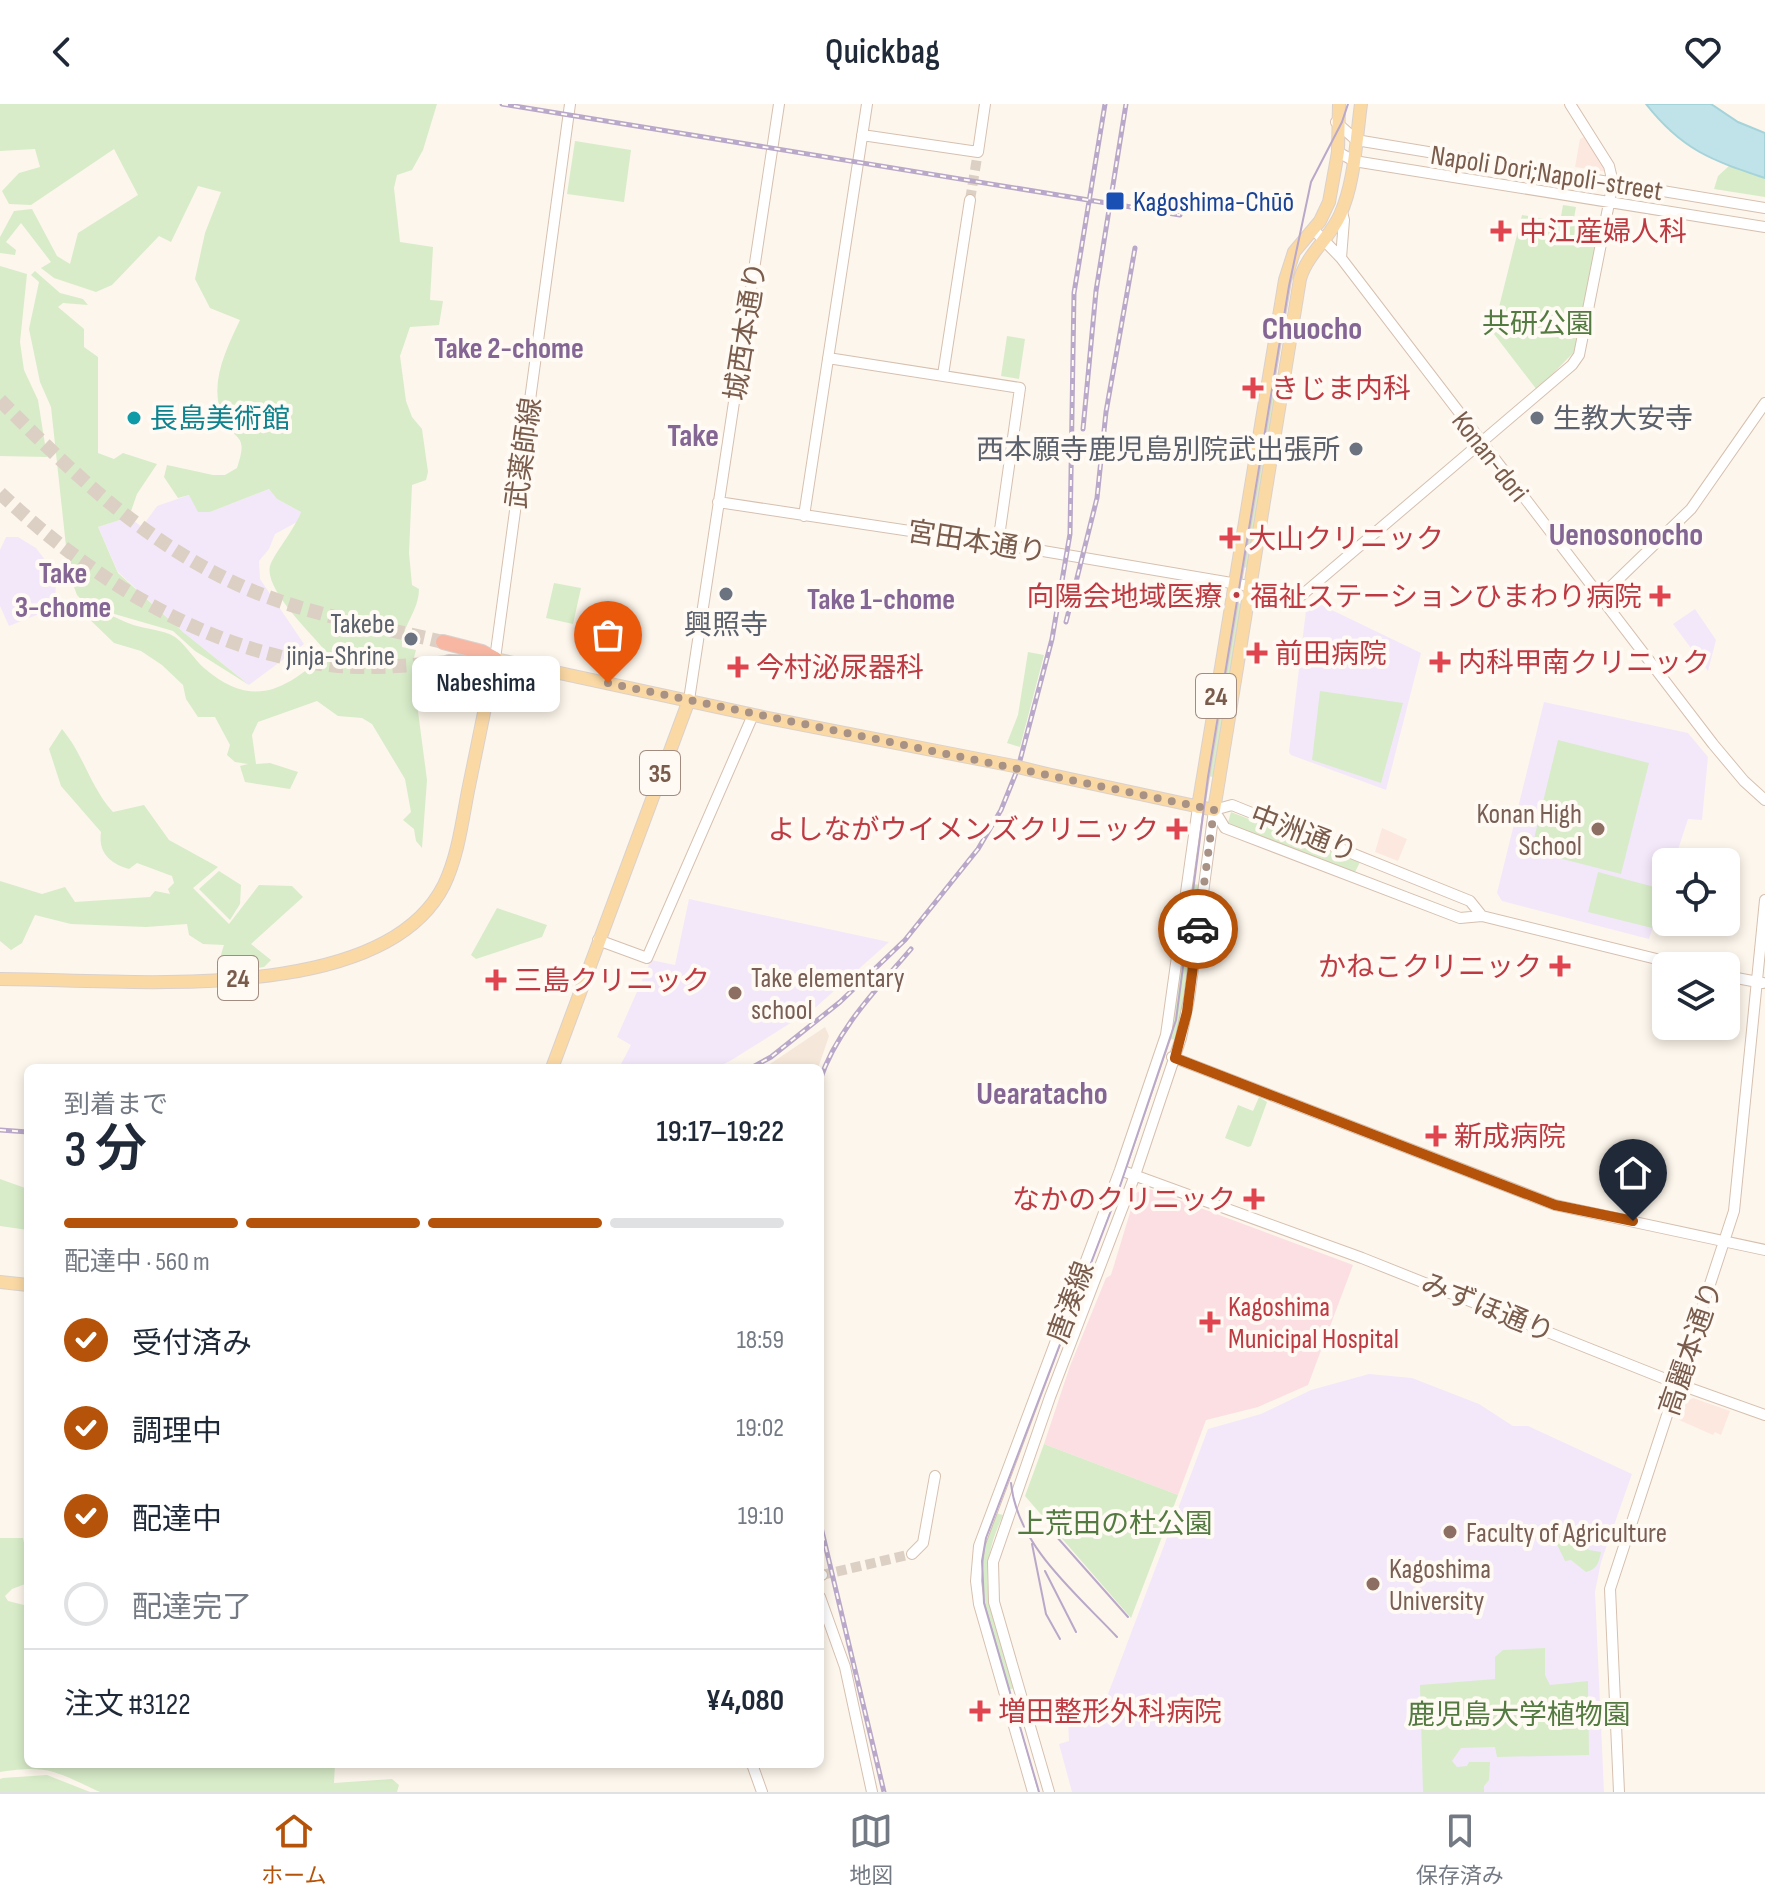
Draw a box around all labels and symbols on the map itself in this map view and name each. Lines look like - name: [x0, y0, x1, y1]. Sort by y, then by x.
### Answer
- street label: Napoli Dori;Napoli-street: [1428, 139, 1665, 208]
- place label: Kagoshima-Chūō: [1133, 186, 1294, 219]
- marker: Kagoshima-Chūō: [1104, 190, 1126, 212]
- place label: 中江産婦人科: [1519, 216, 1687, 249]
- marker: 中江産婦人科: [1490, 220, 1512, 242]
- street label: 城西本通り: [719, 260, 774, 403]
- park label: 共研公園: [1482, 308, 1594, 341]
- district label: Chuocho: [1262, 310, 1362, 349]
- district label: Take 2-chome: [434, 331, 584, 367]
- place label: きじま内科: [1271, 373, 1411, 406]
- marker: きじま内科: [1242, 377, 1264, 399]
- street label: 武薬師線: [500, 395, 549, 511]
- place label: 長島美術館: [150, 403, 290, 436]
- place label: 生教大安寺: [1553, 403, 1693, 436]
- street label: Konan-dori: [1444, 405, 1535, 509]
- marker: 長島美術館: [125, 409, 143, 427]
- marker: 生教大安寺: [1528, 409, 1546, 427]
- district label: Take: [667, 417, 719, 456]
- place label: 西本願寺鹿児島別院武出張所: [976, 434, 1340, 467]
- marker: 西本願寺鹿児島別院武出張所: [1347, 440, 1365, 458]
- street label: 宮田本通り: [905, 515, 1048, 570]
- district label: Uenosonocho: [1549, 516, 1703, 555]
- place label: 大山クリニック: [1248, 523, 1444, 556]
- marker: 大山クリニック: [1219, 527, 1241, 549]
- district label: Take 3-chome: [15, 556, 111, 626]
- place label: 向陽会地域医療・福祉ステーションひまわり病院: [1027, 581, 1642, 614]
- district label: Take 1-chome: [807, 582, 955, 618]
- marker: 興照寺: [717, 585, 735, 603]
- marker: 向陽会地域医療・福祉ステーションひまわり病院: [1649, 585, 1671, 607]
- pin: [574, 601, 642, 683]
- place label: Takebe jinja-Shrine: [285, 608, 395, 673]
- place label: 興照寺: [684, 609, 768, 642]
- marker: Takebe jinja-Shrine: [402, 630, 420, 648]
- place label: 前田病院: [1275, 638, 1387, 671]
- marker: 前田病院: [1246, 642, 1268, 664]
- place label: 内科甲南クリニック: [1458, 647, 1710, 680]
- marker: 内科甲南クリニック: [1429, 651, 1451, 673]
- place label: 今村泌尿器科: [756, 652, 924, 685]
- callout: Nabeshima: [412, 655, 560, 711]
- marker: 今村泌尿器科: [727, 656, 749, 678]
- road number: 24: [1196, 674, 1236, 718]
- road number: 35: [640, 751, 680, 795]
- place label: Konan High School: [1476, 798, 1582, 863]
- street label: 中洲通り: [1245, 799, 1362, 870]
- place label: よしながウイメンズクリニック: [768, 814, 1159, 847]
- marker: よしながウイメンズクリニック: [1166, 818, 1188, 840]
- marker: Konan High School: [1589, 820, 1607, 838]
- courier: [1158, 889, 1238, 969]
- place label: かねこクリニック: [1318, 951, 1542, 984]
- marker: かねこクリニック: [1549, 955, 1571, 977]
- road number: 24: [218, 956, 258, 1000]
- place label: Take elementary school: [751, 962, 905, 1027]
- place label: 三島クリニック: [514, 965, 710, 998]
- marker: 三島クリニック: [485, 969, 507, 991]
- marker: Take elementary school: [726, 984, 744, 1002]
- district label: Uearatacho: [976, 1075, 1108, 1114]
- place label: 新成病院: [1454, 1121, 1566, 1154]
- marker: 新成病院: [1425, 1125, 1447, 1147]
- pin: [1599, 1139, 1667, 1221]
- place label: なかのクリニック: [1012, 1184, 1236, 1217]
- marker: なかのクリニック: [1243, 1188, 1265, 1210]
- street label: 唐湊線: [1042, 1257, 1101, 1348]
- street label: みずほ通り: [1416, 1267, 1559, 1350]
- street label: 高麗本通り: [1653, 1277, 1730, 1420]
- place label: Kagoshima Municipal Hospital: [1228, 1291, 1399, 1356]
- marker: Kagoshima Municipal Hospital: [1199, 1311, 1221, 1333]
- park label: 上荒田の杜公園: [1017, 1508, 1213, 1541]
- place label: Faculty of Agriculture: [1466, 1517, 1667, 1550]
- marker: Faculty of Agriculture: [1441, 1523, 1459, 1541]
- place label: Kagoshima University: [1389, 1553, 1491, 1618]
- marker: Kagoshima University: [1364, 1575, 1382, 1593]
- place label: 増田整形外科病院: [998, 1696, 1222, 1729]
- park label: 鹿児島大学植物園: [1407, 1699, 1631, 1732]
- marker: 増田整形外科病院: [969, 1700, 991, 1722]

